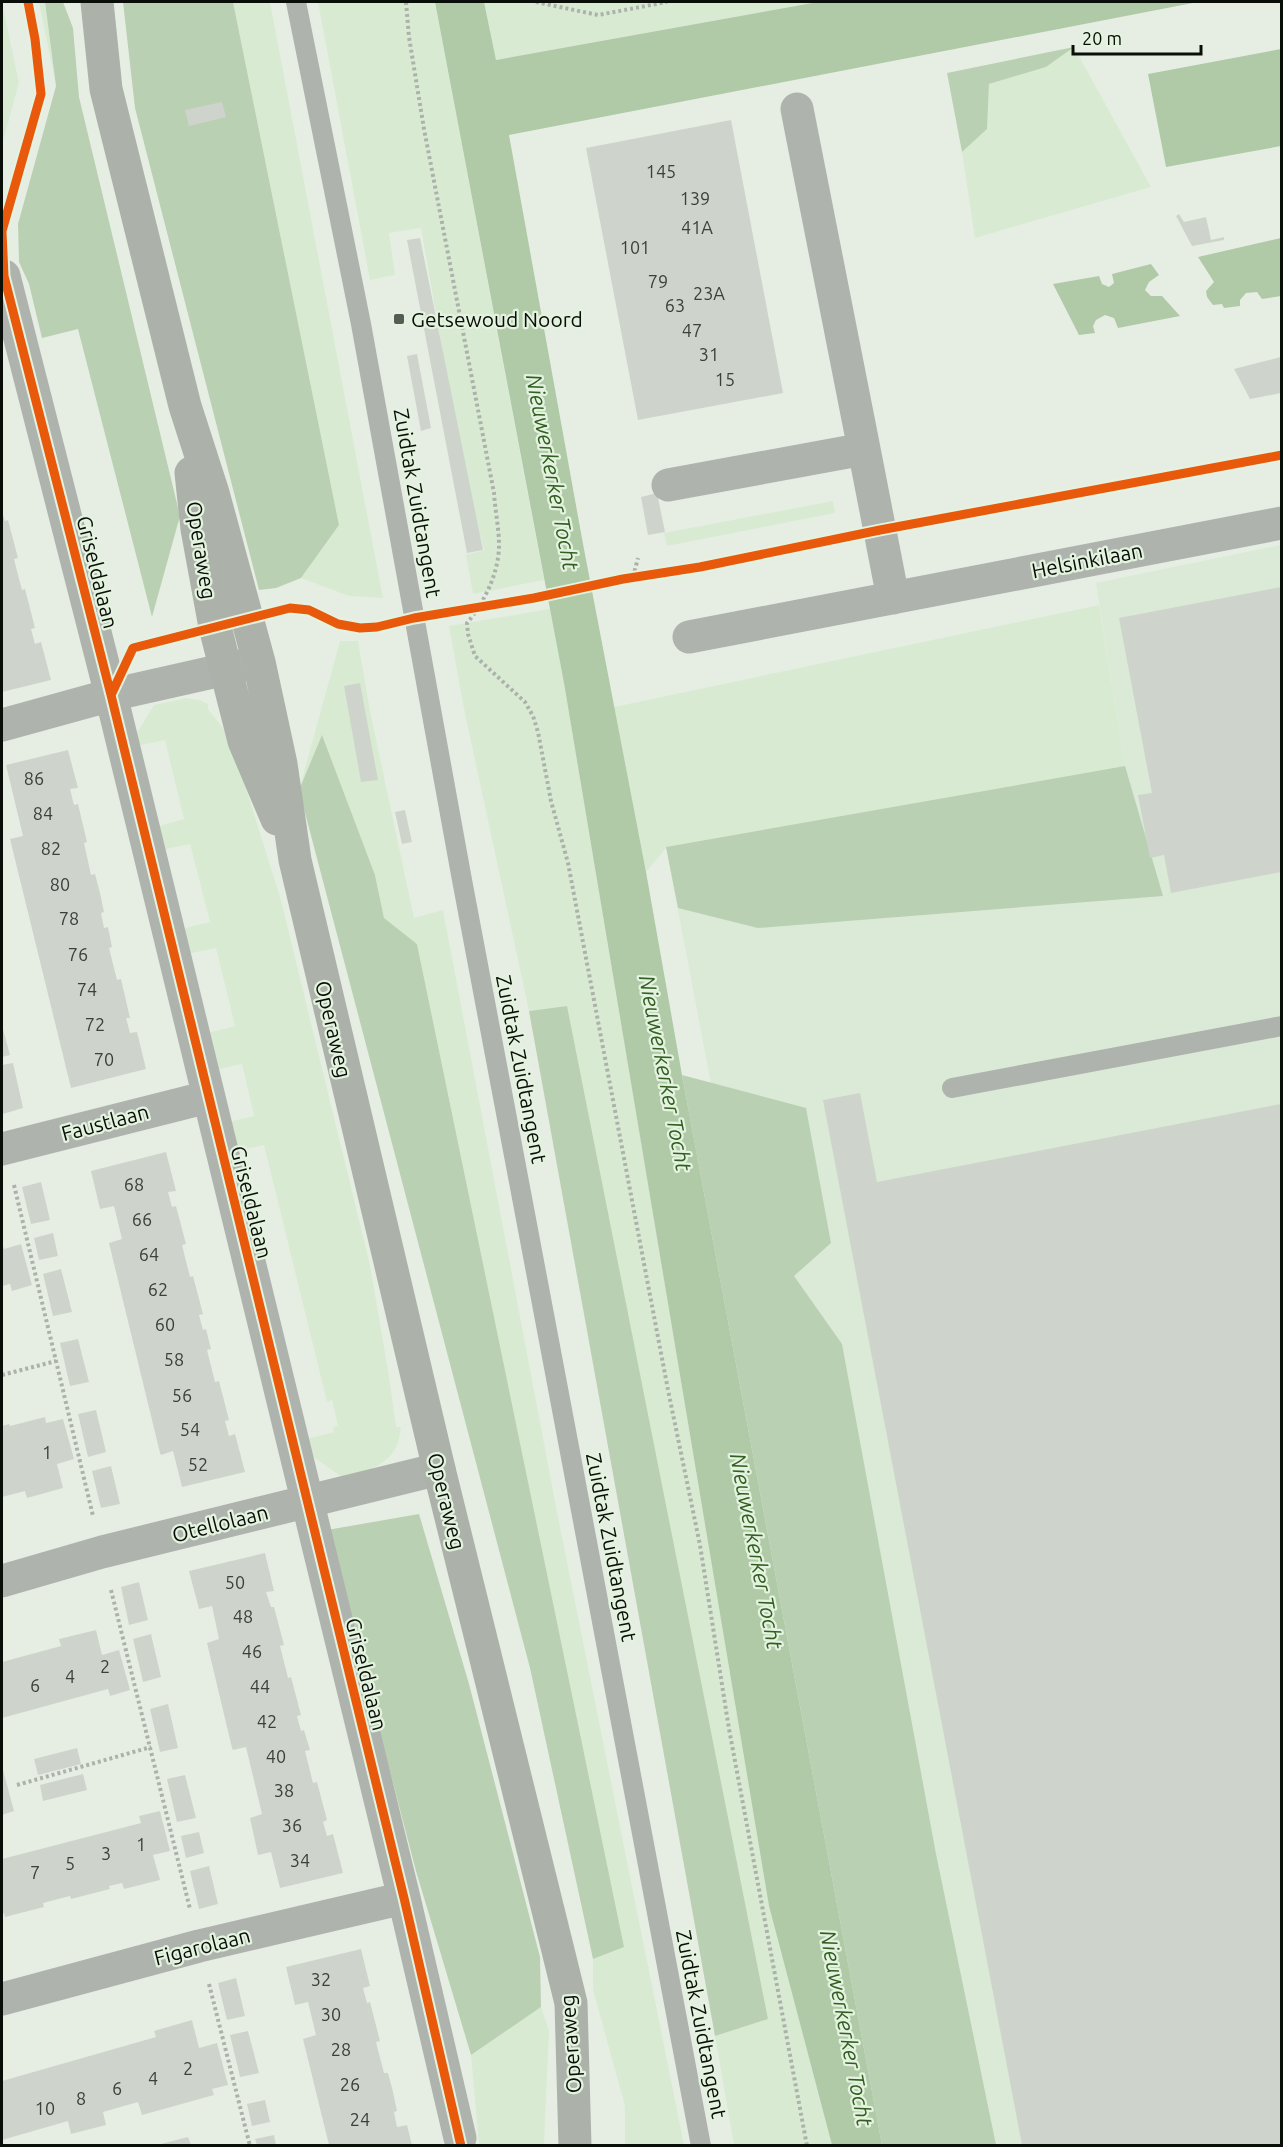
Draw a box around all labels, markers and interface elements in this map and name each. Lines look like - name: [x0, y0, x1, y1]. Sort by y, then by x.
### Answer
- scale bar: [1073, 18, 1200, 56]
- text: 20 m: [1082, 28, 1122, 48]
- house number: 145: [646, 161, 676, 181]
- house number: 139: [680, 188, 710, 208]
- house number: 41A: [681, 217, 713, 237]
- house number: 101: [620, 237, 650, 257]
- house number: 79: [648, 271, 668, 291]
- house number: 23A: [693, 283, 725, 303]
- house number: 63: [665, 295, 685, 315]
- place label: Getsewoud Noord: [411, 307, 583, 331]
- marker: Getsewoud Noord: [392, 312, 406, 326]
- house number: 47: [682, 320, 702, 340]
- house number: 31: [699, 344, 719, 364]
- house number: 15: [715, 369, 735, 389]
- water label: Nieuwerkerker Tocht: [522, 372, 584, 573]
- street label: Zuidtak Zuidtangent: [390, 407, 446, 599]
- street label: Operaweg: [182, 499, 222, 601]
- street label: Griseldalaan: [72, 513, 124, 631]
- street label: Helsinkilaan: [1029, 537, 1145, 583]
- house number: 86: [24, 768, 44, 788]
- house number: 84: [33, 803, 53, 823]
- house number: 82: [41, 838, 61, 858]
- house number: 80: [50, 874, 70, 894]
- house number: 78: [59, 908, 79, 928]
- house number: 76: [68, 944, 88, 964]
- street label: Zuidtak Zuidtangent: [492, 973, 552, 1165]
- water label: Nieuwerkerker Tocht: [635, 973, 697, 1174]
- street label: Operaweg: [311, 978, 357, 1080]
- house number: 74: [77, 979, 97, 999]
- house number: 72: [85, 1014, 105, 1034]
- house number: 70: [94, 1049, 114, 1069]
- street label: Faustlaan: [59, 1099, 151, 1145]
- street label: Griseldalaan: [226, 1143, 278, 1261]
- house number: 68: [124, 1174, 144, 1194]
- house number: 66: [132, 1209, 152, 1229]
- house number: 64: [139, 1244, 159, 1264]
- house number: 62: [148, 1279, 168, 1299]
- house number: 60: [155, 1314, 175, 1334]
- house number: 58: [164, 1349, 184, 1369]
- house number: 56: [172, 1385, 192, 1405]
- house number: 54: [180, 1419, 200, 1439]
- house number: 1: [42, 1442, 52, 1462]
- street label: Operaweg: [423, 1450, 471, 1552]
- street label: Zuidtak Zuidtangent: [582, 1451, 642, 1643]
- water label: Nieuwerkerker Tocht: [726, 1451, 788, 1652]
- house number: 52: [188, 1454, 208, 1474]
- street label: Otellolaan: [169, 1499, 271, 1547]
- house number: 50: [225, 1572, 245, 1592]
- house number: 48: [233, 1606, 253, 1626]
- street label: Griseldalaan: [341, 1615, 393, 1733]
- house number: 46: [242, 1641, 262, 1661]
- house number: 2: [100, 1656, 110, 1676]
- house number: 4: [65, 1666, 75, 1686]
- house number: 6: [30, 1675, 40, 1695]
- house number: 44: [250, 1676, 270, 1696]
- house number: 42: [257, 1711, 277, 1731]
- house number: 40: [266, 1746, 286, 1766]
- house number: 38: [274, 1780, 294, 1800]
- house number: 36: [282, 1815, 302, 1835]
- house number: 1: [136, 1834, 146, 1854]
- house number: 3: [101, 1843, 111, 1863]
- house number: 34: [290, 1850, 310, 1870]
- house number: 5: [65, 1853, 75, 1873]
- house number: 7: [30, 1862, 40, 1882]
- street label: Figarolaan: [151, 1922, 253, 1970]
- street label: Zuidtak Zuidtangent: [672, 1928, 732, 2120]
- water label: Nieuwerkerker Tocht: [816, 1928, 878, 2129]
- house number: 32: [311, 1969, 331, 1989]
- street label: Operaweg: [555, 1994, 585, 2094]
- house number: 30: [321, 2004, 341, 2024]
- house number: 28: [331, 2039, 351, 2059]
- house number: 2: [183, 2058, 193, 2078]
- house number: 4: [148, 2068, 158, 2088]
- house number: 26: [340, 2074, 360, 2094]
- house number: 6: [112, 2078, 122, 2098]
- house number: 8: [76, 2088, 86, 2108]
- house number: 10: [35, 2098, 55, 2118]
- house number: 24: [350, 2109, 370, 2129]

